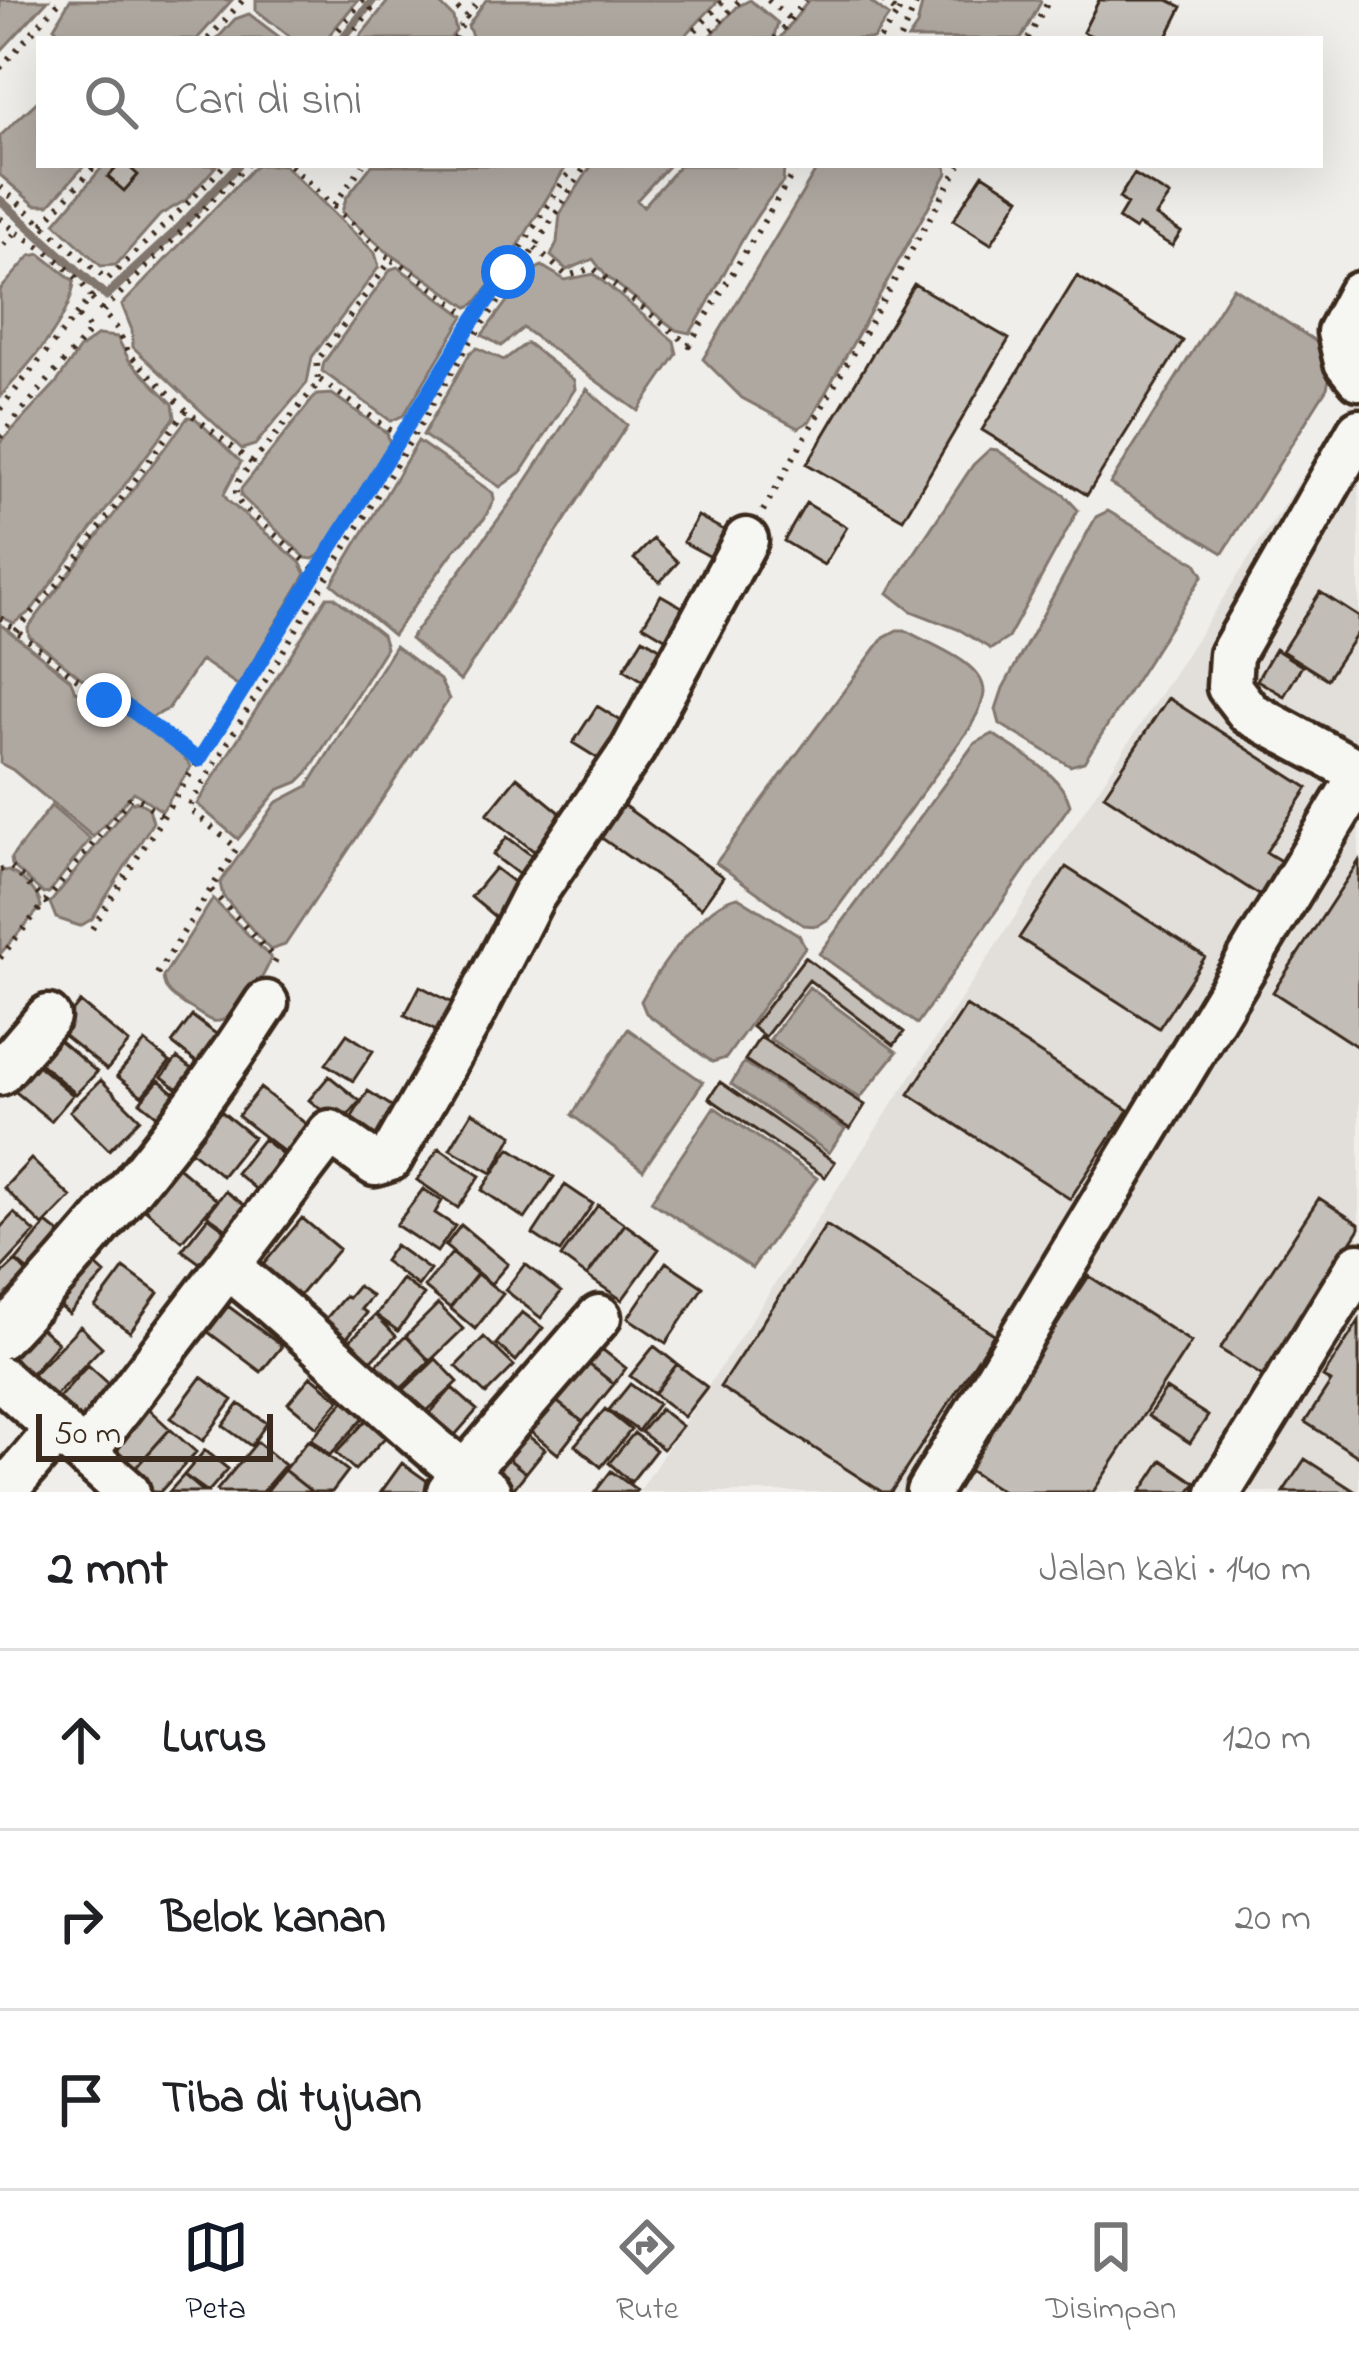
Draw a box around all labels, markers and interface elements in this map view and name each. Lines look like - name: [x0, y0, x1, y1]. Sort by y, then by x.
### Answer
- search box: [36, 36, 1323, 168]
- icon: search: [78, 69, 144, 135]
- text: Cari di sini: [174, 69, 362, 135]
- route start: [481, 245, 535, 299]
- route end: [77, 673, 131, 727]
- scale bar: [36, 1408, 273, 1461]
- text: 50 m: [54, 1411, 121, 1459]
- text: 2 mnt: [48, 1533, 168, 1608]
- text: Jalan kaki · 140 m: [1039, 1542, 1311, 1599]
- icon: ahead: [48, 1707, 114, 1773]
- text: Lurus: [162, 1707, 267, 1773]
- text: 120 m: [1222, 1711, 1311, 1768]
- icon: right: [48, 1887, 114, 1953]
- text: Belok kanan: [162, 1887, 386, 1953]
- text: 20 m: [1235, 1891, 1311, 1948]
- icon: arrive: [48, 2067, 114, 2133]
- text: Tiba di tujuan: [162, 2067, 422, 2133]
- tab: Peta: [183, 2214, 249, 2334]
- tab: Rute: [614, 2214, 680, 2334]
- tab: Disimpan: [1046, 2214, 1176, 2334]

